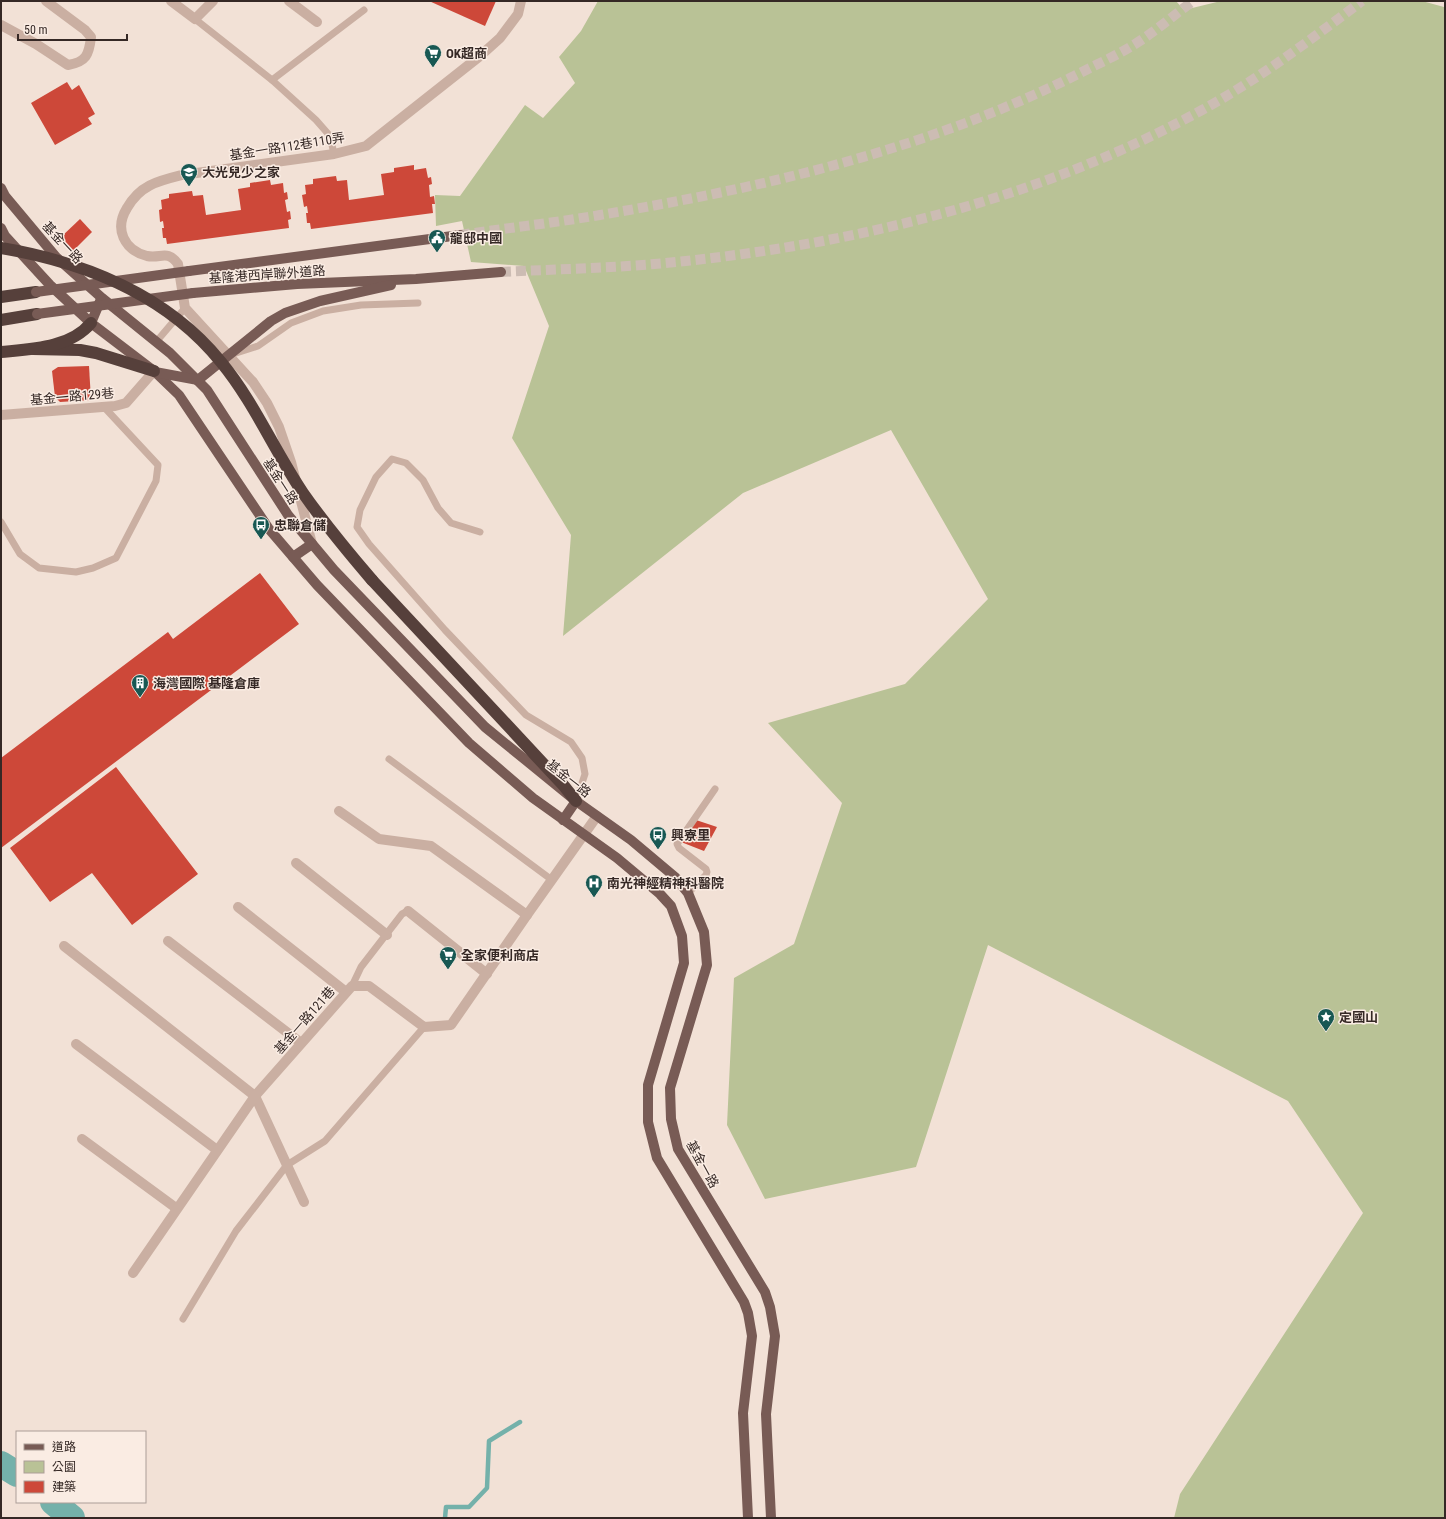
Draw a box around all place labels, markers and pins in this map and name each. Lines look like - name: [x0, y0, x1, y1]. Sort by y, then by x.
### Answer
- supermarket icon: OK超商: [423, 43, 443, 68]
- place label: OK超商: [446, 46, 487, 61]
- school or university icon: 大光兒少之家: [179, 162, 199, 187]
- place label: 大光兒少之家: [202, 165, 280, 180]
- public building icon: 龍邸中國: [427, 228, 447, 253]
- place label: 龍邸中國: [450, 231, 502, 246]
- bus stop icon: 忠聯倉儲: [251, 515, 271, 540]
- place label: 忠聯倉儲: [274, 518, 326, 533]
- building icon: 海灣國際 基隆倉庫: [130, 673, 150, 698]
- place label: 海灣國際 基隆倉庫: [153, 676, 260, 691]
- bus stop icon: 興寮里: [648, 825, 668, 850]
- place label: 興寮里: [671, 828, 710, 843]
- hospital icon: 南光神經精神科醫院: [584, 873, 604, 898]
- place label: 南光神經精神科醫院: [607, 876, 724, 891]
- supermarket icon: 全家便利商店: [438, 945, 458, 970]
- place label: 全家便利商店: [461, 948, 539, 963]
- place icon: 定國山: [1316, 1007, 1336, 1032]
- place label: 定國山: [1339, 1010, 1378, 1025]

